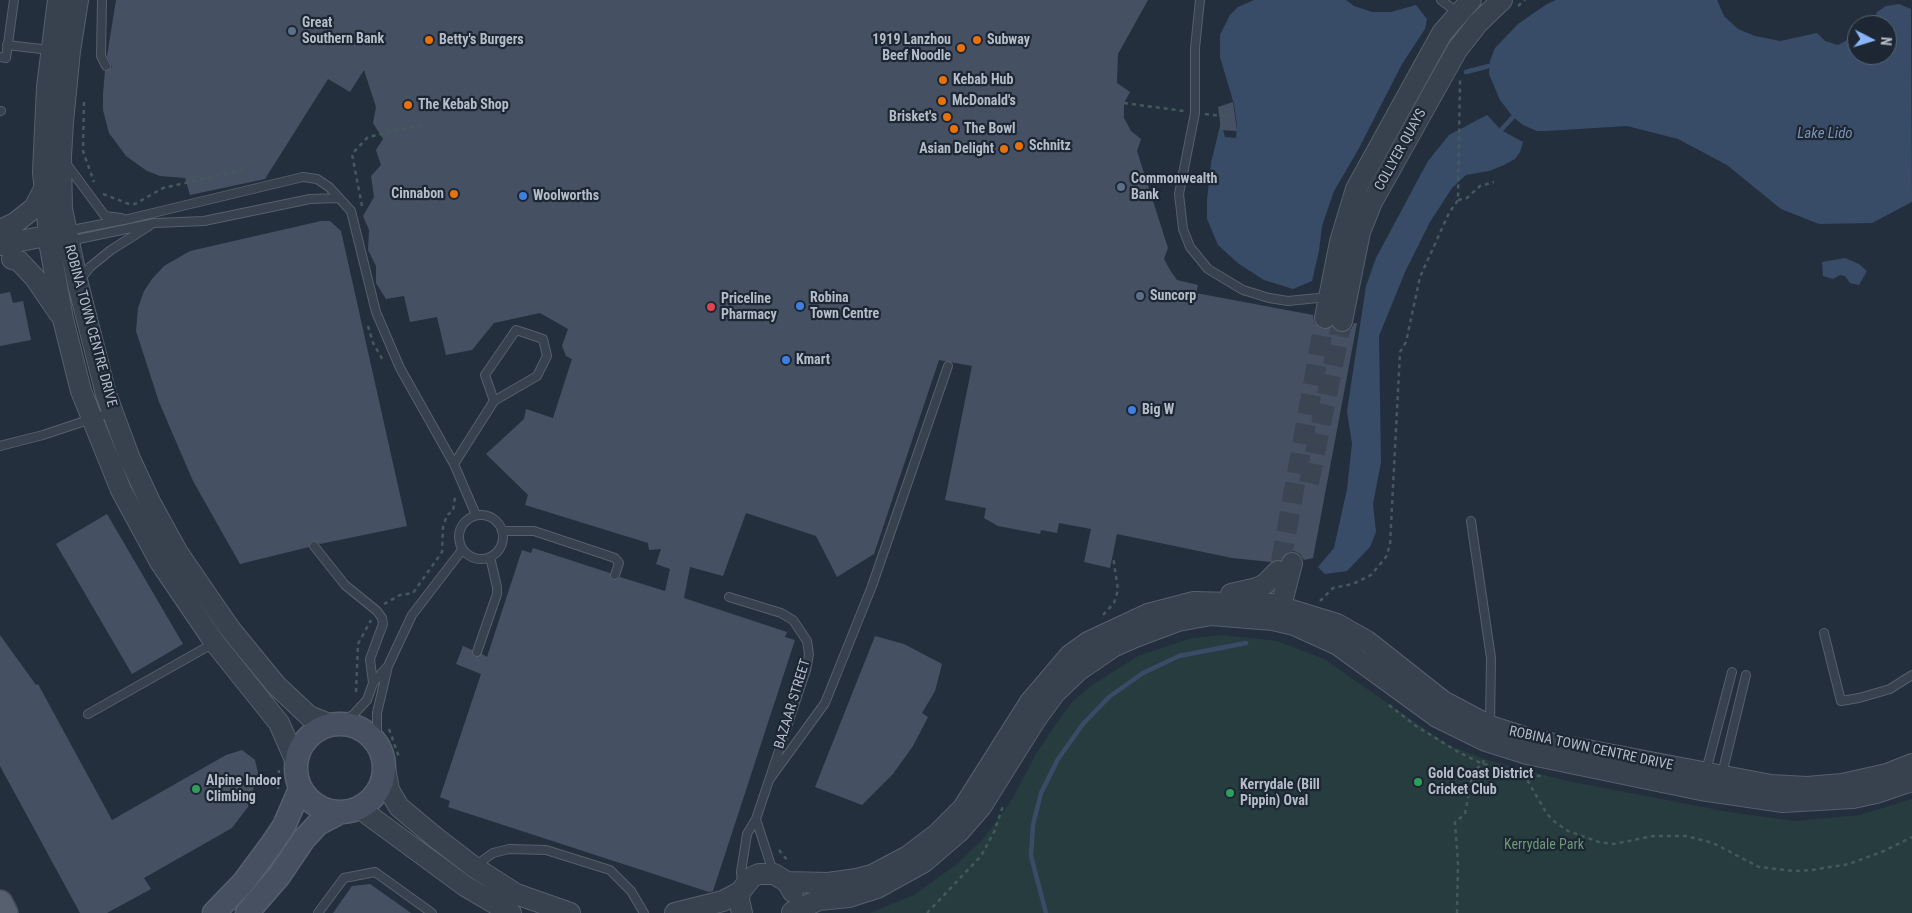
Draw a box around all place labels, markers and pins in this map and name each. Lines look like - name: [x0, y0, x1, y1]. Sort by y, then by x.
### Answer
- place label: Great Southern Bank: [302, 15, 384, 48]
- marker: Great Southern Bank: [286, 25, 298, 37]
- place label: Betty's Burgers: [439, 32, 524, 48]
- place label: 1919 Lanzhou Beef Noodle: [872, 32, 951, 64]
- place label: Subway: [987, 32, 1030, 48]
- marker: Betty's Burgers: [423, 34, 435, 46]
- marker: Subway: [971, 34, 983, 46]
- marker: 1919 Lanzhou Beef Noodle: [955, 42, 967, 54]
- place label: Kebab Hub: [953, 72, 1013, 88]
- marker: Kebab Hub: [937, 74, 949, 86]
- place label: McDonald's: [952, 93, 1016, 109]
- marker: McDonald's: [936, 95, 948, 107]
- place label: The Kebab Shop: [418, 97, 509, 113]
- marker: The Kebab Shop: [402, 99, 414, 111]
- place label: Brisket's: [889, 109, 937, 125]
- marker: Brisket's: [941, 111, 953, 123]
- place label: The Bowl: [964, 121, 1016, 137]
- marker: The Bowl: [948, 123, 960, 135]
- place label: Schnitz: [1029, 138, 1071, 154]
- marker: Schnitz: [1013, 140, 1025, 152]
- place label: Asian Delight: [919, 141, 994, 157]
- marker: Asian Delight: [998, 143, 1010, 155]
- place label: Commonwealth Bank: [1131, 171, 1217, 203]
- marker: Commonwealth Bank: [1115, 181, 1127, 193]
- place label: Cinnabon: [391, 186, 444, 202]
- marker: Cinnabon: [448, 188, 460, 200]
- place label: Woolworths: [533, 188, 599, 204]
- marker: Woolworths: [517, 190, 529, 202]
- place label: Suncorp: [1150, 288, 1196, 304]
- place label: Robina Town Centre: [810, 290, 879, 322]
- marker: Suncorp: [1134, 290, 1146, 302]
- place label: Priceline Pharmacy: [721, 291, 777, 324]
- marker: Robina Town Centre: [794, 300, 806, 312]
- marker: Priceline Pharmacy: [705, 301, 717, 313]
- place label: Kmart: [796, 352, 830, 368]
- marker: Kmart: [780, 354, 792, 366]
- place label: Big W: [1142, 402, 1174, 418]
- marker: Big W: [1126, 404, 1138, 416]
- place label: Gold Coast District Cricket Club: [1428, 766, 1533, 799]
- place label: Alpine Indoor Climbing: [206, 773, 281, 806]
- marker: Gold Coast District Cricket Club: [1412, 776, 1424, 788]
- place label: Kerrydale (Bill Pippin) Oval: [1240, 777, 1320, 810]
- marker: Alpine Indoor Climbing: [190, 783, 202, 795]
- marker: Kerrydale (Bill Pippin) Oval: [1224, 787, 1236, 799]

